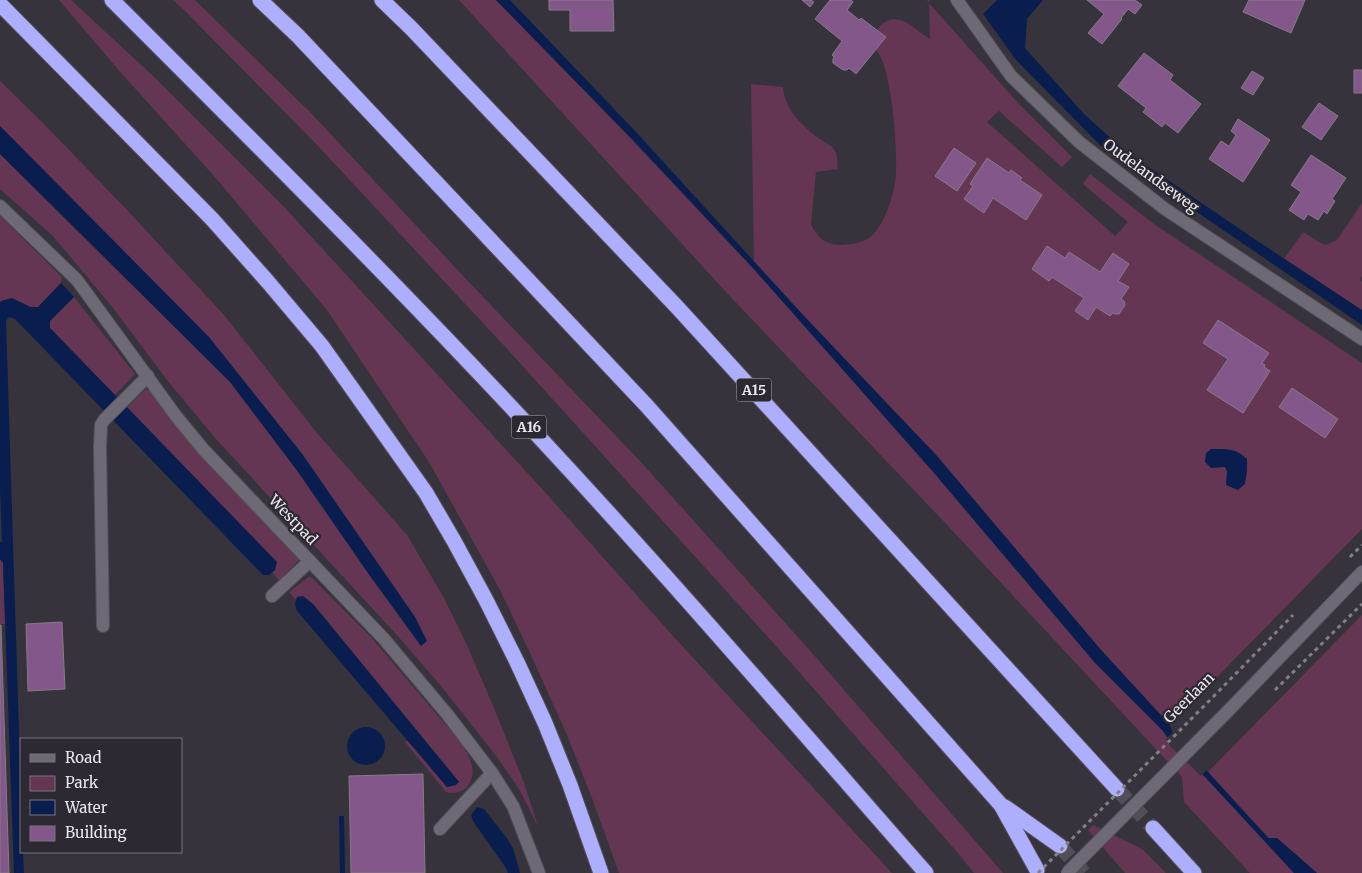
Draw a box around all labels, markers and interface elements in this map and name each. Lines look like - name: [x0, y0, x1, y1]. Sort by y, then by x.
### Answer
- street label: Oudelandseweg: [1100, 134, 1203, 217]
- road number: A15: [736, 378, 772, 402]
- road number: A16: [512, 416, 546, 438]
- street label: Westpad: [264, 490, 322, 549]
- street label: Geerlaan: [1159, 668, 1218, 727]
- legend: [20, 738, 182, 853]
- text: Road: [65, 748, 101, 767]
- text: Park: [65, 773, 99, 792]
- text: Water: [64, 798, 108, 817]
- text: Building: [65, 823, 127, 842]

